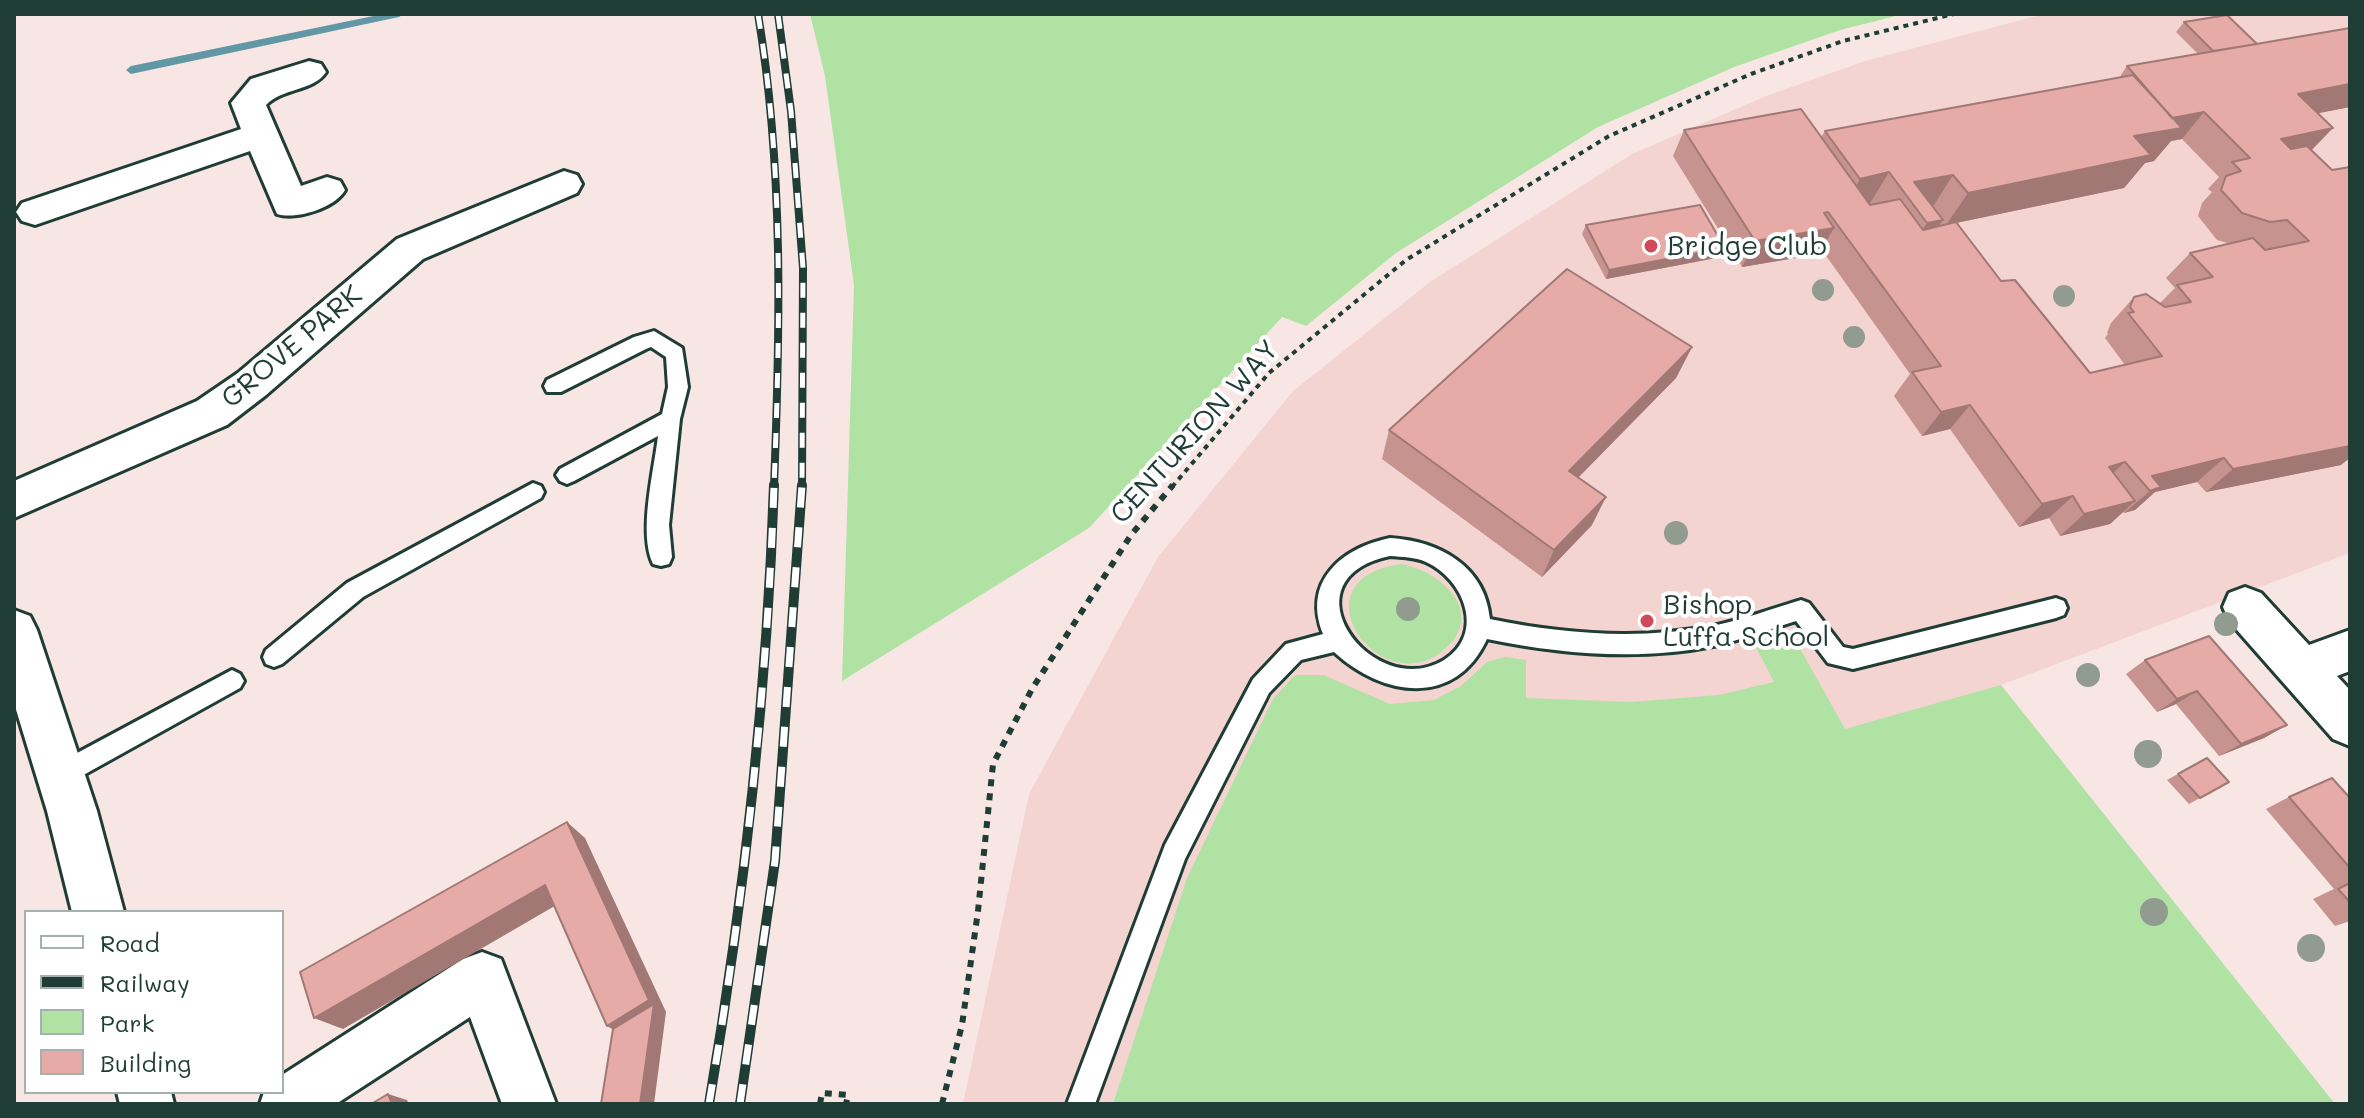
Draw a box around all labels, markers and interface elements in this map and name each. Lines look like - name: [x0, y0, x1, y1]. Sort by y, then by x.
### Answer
- place label: Bridge Club: [1667, 229, 1827, 263]
- marker: Bridge Club: [1642, 237, 1660, 255]
- street label: GROVE PARK: [215, 279, 369, 415]
- street label: CENTURION WAY: [1104, 333, 1286, 531]
- place label: Bishop Luffa School: [1663, 588, 1829, 654]
- marker: Bishop Luffa School: [1638, 612, 1656, 630]
- legend: [24, 910, 284, 1094]
- text: Road: [100, 927, 160, 958]
- text: Railway: [100, 967, 190, 998]
- text: Park: [100, 1007, 154, 1038]
- text: Building: [100, 1047, 191, 1078]

